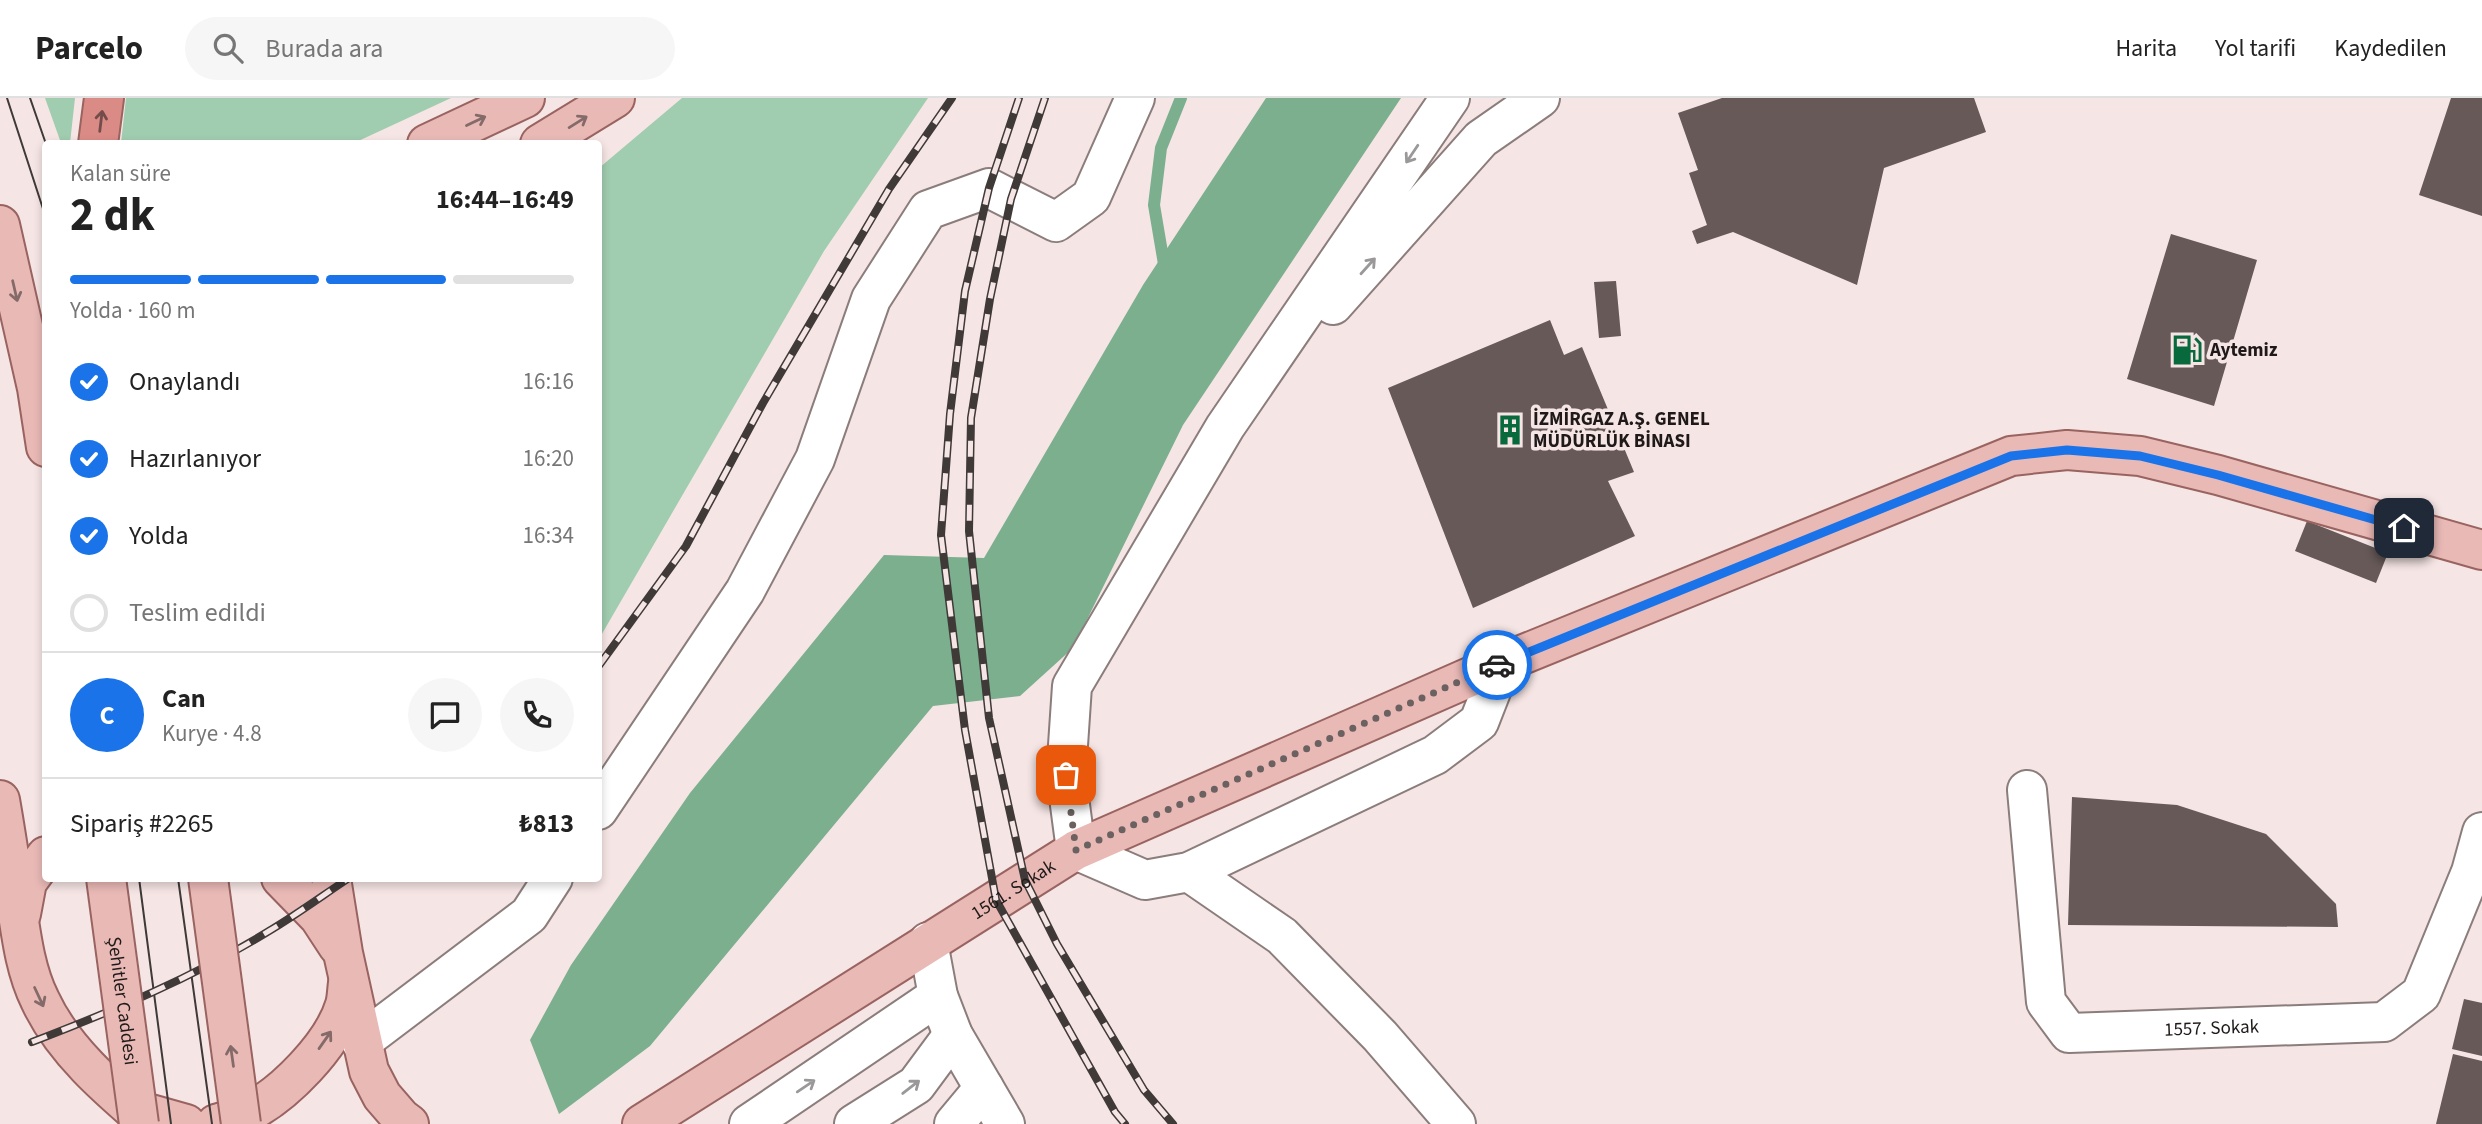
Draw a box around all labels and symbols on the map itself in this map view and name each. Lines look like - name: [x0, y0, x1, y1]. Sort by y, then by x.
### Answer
- one-way arrow: [94, 110, 107, 133]
- one-way arrow: [465, 114, 486, 127]
- one-way arrow: [568, 114, 588, 128]
- one-way arrow: [1405, 144, 1419, 163]
- one-way arrow: [1360, 257, 1376, 275]
- one-way arrow: [9, 279, 22, 302]
- fuel station icon: Aytemiz: [2170, 333, 2204, 367]
- place label: Aytemiz: [2209, 337, 2278, 364]
- place label: İZMİRGAZ A.Ş. GENEL MÜDÜRLÜK BİNASI: [1533, 406, 1710, 455]
- building icon: İZMİRGAZ A.Ş. GENEL MÜDÜRLÜK BİNASI: [1493, 413, 1527, 447]
- pin: [2374, 498, 2434, 558]
- courier: [1462, 630, 1532, 700]
- pin: [1036, 745, 1096, 805]
- street label: 1561. Sokak: [966, 853, 1061, 926]
- street label: Şehitler Caddesi: [101, 935, 144, 1067]
- one-way arrow: [33, 986, 47, 1007]
- street label: 1557. Sokak: [2164, 1013, 2260, 1043]
- one-way arrow: [318, 1031, 333, 1050]
- one-way arrow: [225, 1046, 238, 1068]
- one-way arrow: [795, 1079, 815, 1093]
- one-way arrow: [901, 1080, 919, 1095]

